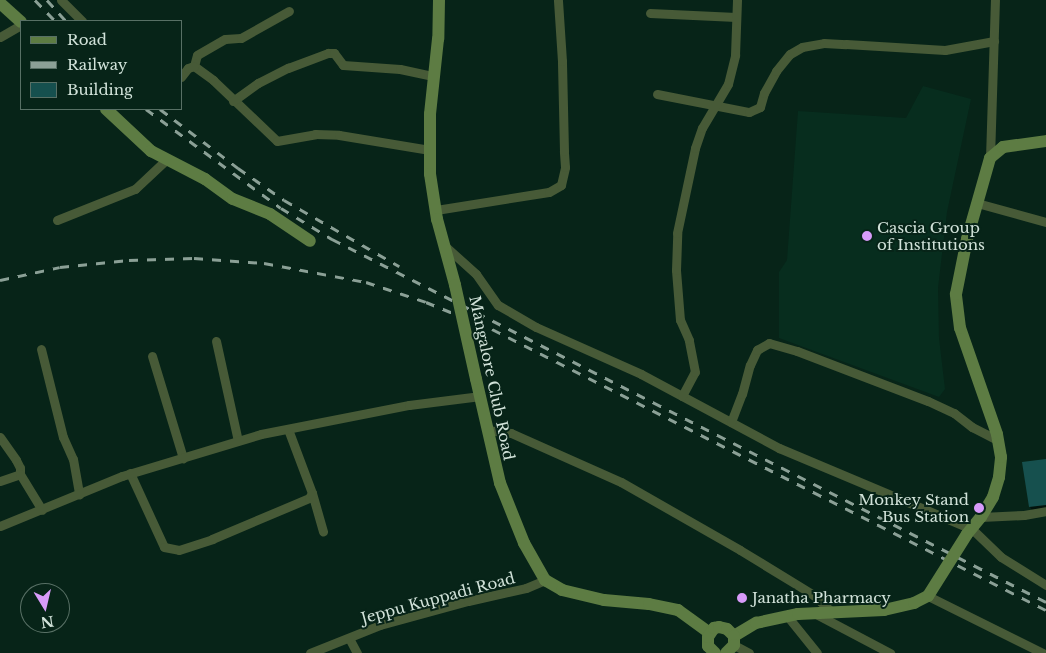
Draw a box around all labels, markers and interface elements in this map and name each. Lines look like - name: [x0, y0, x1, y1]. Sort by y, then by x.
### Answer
- legend: [20, 20, 182, 110]
- text: Road: [67, 30, 107, 49]
- text: Railway: [67, 55, 127, 74]
- text: Building: [67, 80, 133, 99]
- place label: Cascia Group of Institutions: [877, 218, 985, 253]
- marker: Cascia Group of Institutions: [861, 230, 873, 242]
- street label: Mangalore Club Road: [466, 294, 518, 462]
- place label: Monkey Stand Bus Station: [858, 490, 969, 525]
- marker: Monkey Stand Bus Station: [973, 502, 985, 514]
- street label: Jeppu Kuppadi Road: [359, 569, 517, 627]
- north arrow: [20, 583, 70, 633]
- place label: Janatha Pharmacy: [752, 589, 891, 607]
- marker: Janatha Pharmacy: [736, 592, 748, 604]
- text: N: [39, 612, 55, 632]

